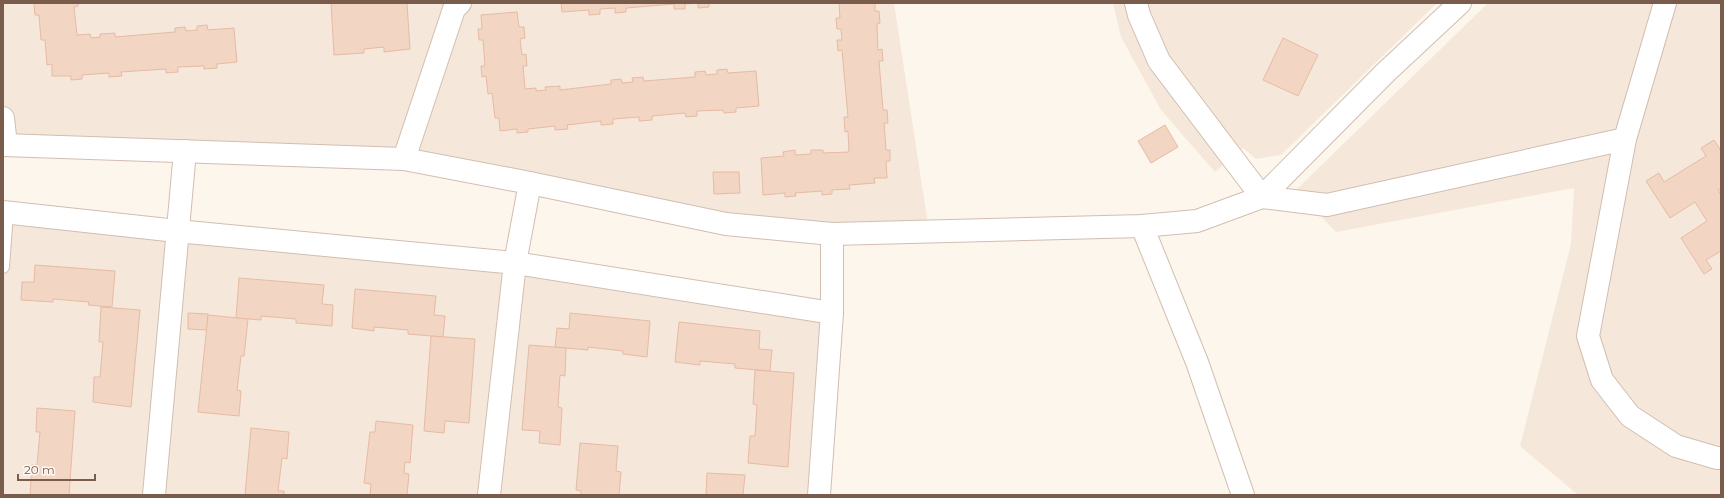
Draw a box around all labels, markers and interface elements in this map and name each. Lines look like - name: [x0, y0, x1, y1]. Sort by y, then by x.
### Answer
- scale bar: [18, 456, 95, 482]
- text: 20 m: [24, 462, 55, 477]

